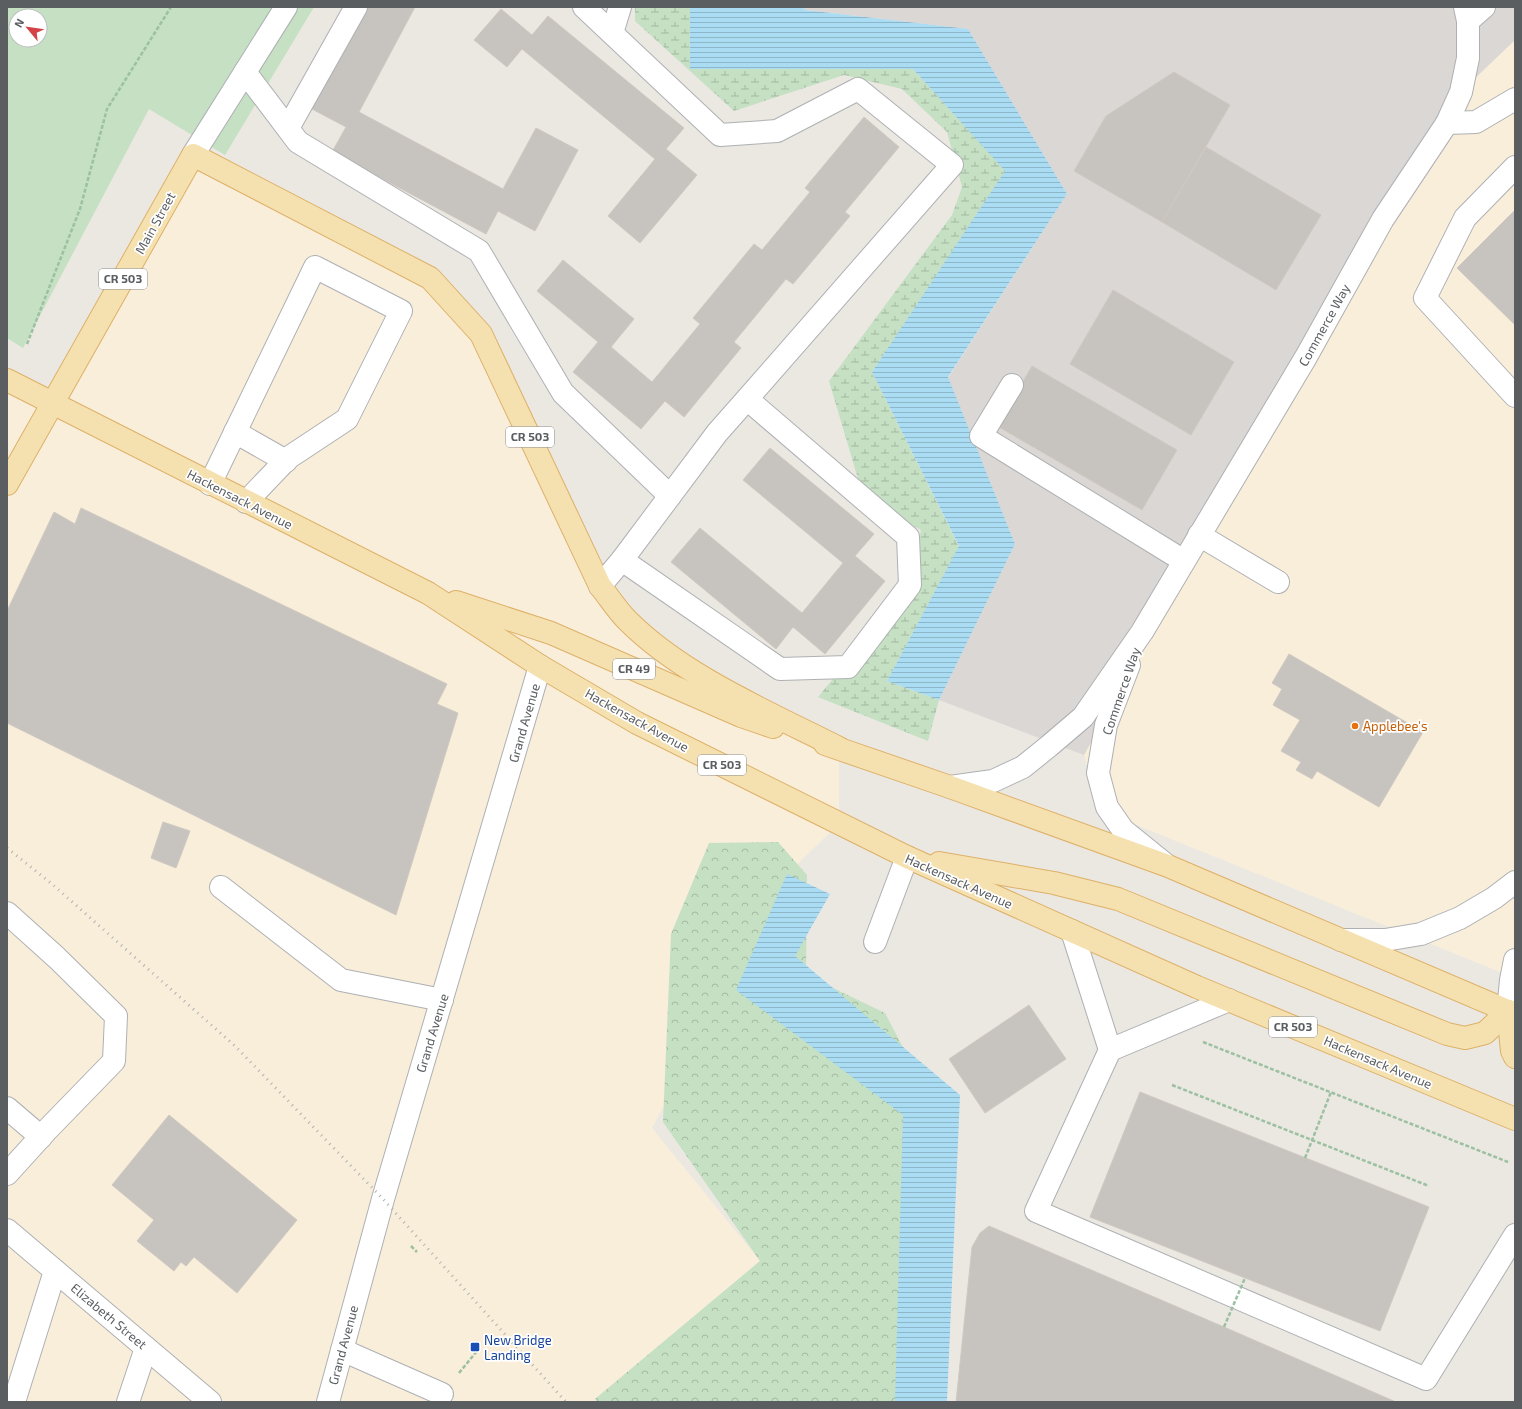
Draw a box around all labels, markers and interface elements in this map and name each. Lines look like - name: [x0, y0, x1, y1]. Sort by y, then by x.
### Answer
- north arrow: [8, 8, 48, 48]
- text: N: [11, 16, 26, 30]
- street label: Main Street: [131, 189, 179, 257]
- road number: CR 503: [99, 269, 147, 289]
- street label: Commerce Way: [1295, 281, 1353, 369]
- road number: CR 503: [506, 427, 554, 447]
- street label: Hackensack Avenue: [185, 466, 295, 532]
- street label: Commerce Way: [1099, 645, 1144, 737]
- road number: CR 49: [613, 659, 655, 679]
- street label: Grand Avenue: [505, 682, 543, 764]
- street label: Hackensack Avenue: [582, 685, 692, 755]
- place label: Applebee's: [1363, 718, 1428, 734]
- marker: Applebee's: [1350, 721, 1360, 731]
- road number: CR 503: [698, 755, 746, 775]
- street label: Hackensack Avenue: [903, 850, 1015, 912]
- street label: Grand Avenue: [412, 992, 452, 1074]
- road number: CR 503: [1269, 1017, 1317, 1037]
- street label: Hackensack Avenue: [1322, 1032, 1434, 1092]
- street label: Elizabeth Street: [68, 1280, 150, 1352]
- street label: Grand Avenue: [325, 1303, 361, 1387]
- place label: New Bridge Landing: [484, 1332, 552, 1363]
- marker: New Bridge Landing: [469, 1341, 481, 1353]

